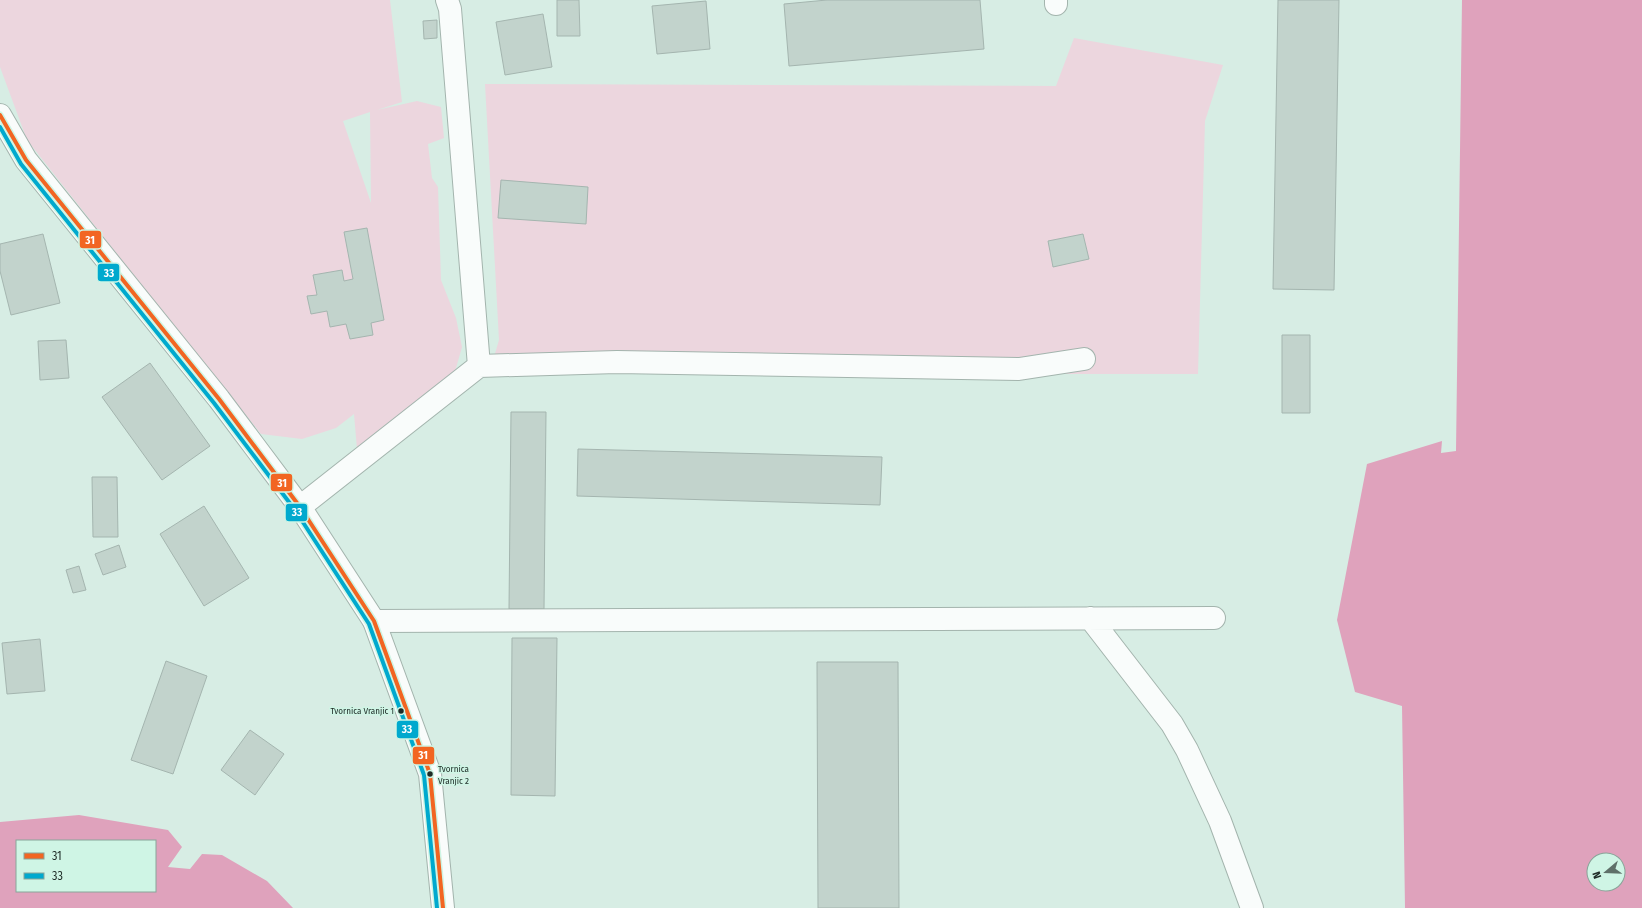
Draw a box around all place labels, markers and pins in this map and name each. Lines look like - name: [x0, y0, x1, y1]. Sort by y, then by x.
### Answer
- place label: Tvornica Vranjic 1: [331, 706, 394, 716]
- marker: Tvornica Vranjic 1: [396, 706, 406, 716]
- place label: Tvornica Vranjic 2: [438, 764, 469, 786]
- marker: Tvornica Vranjic 2: [425, 769, 435, 779]

